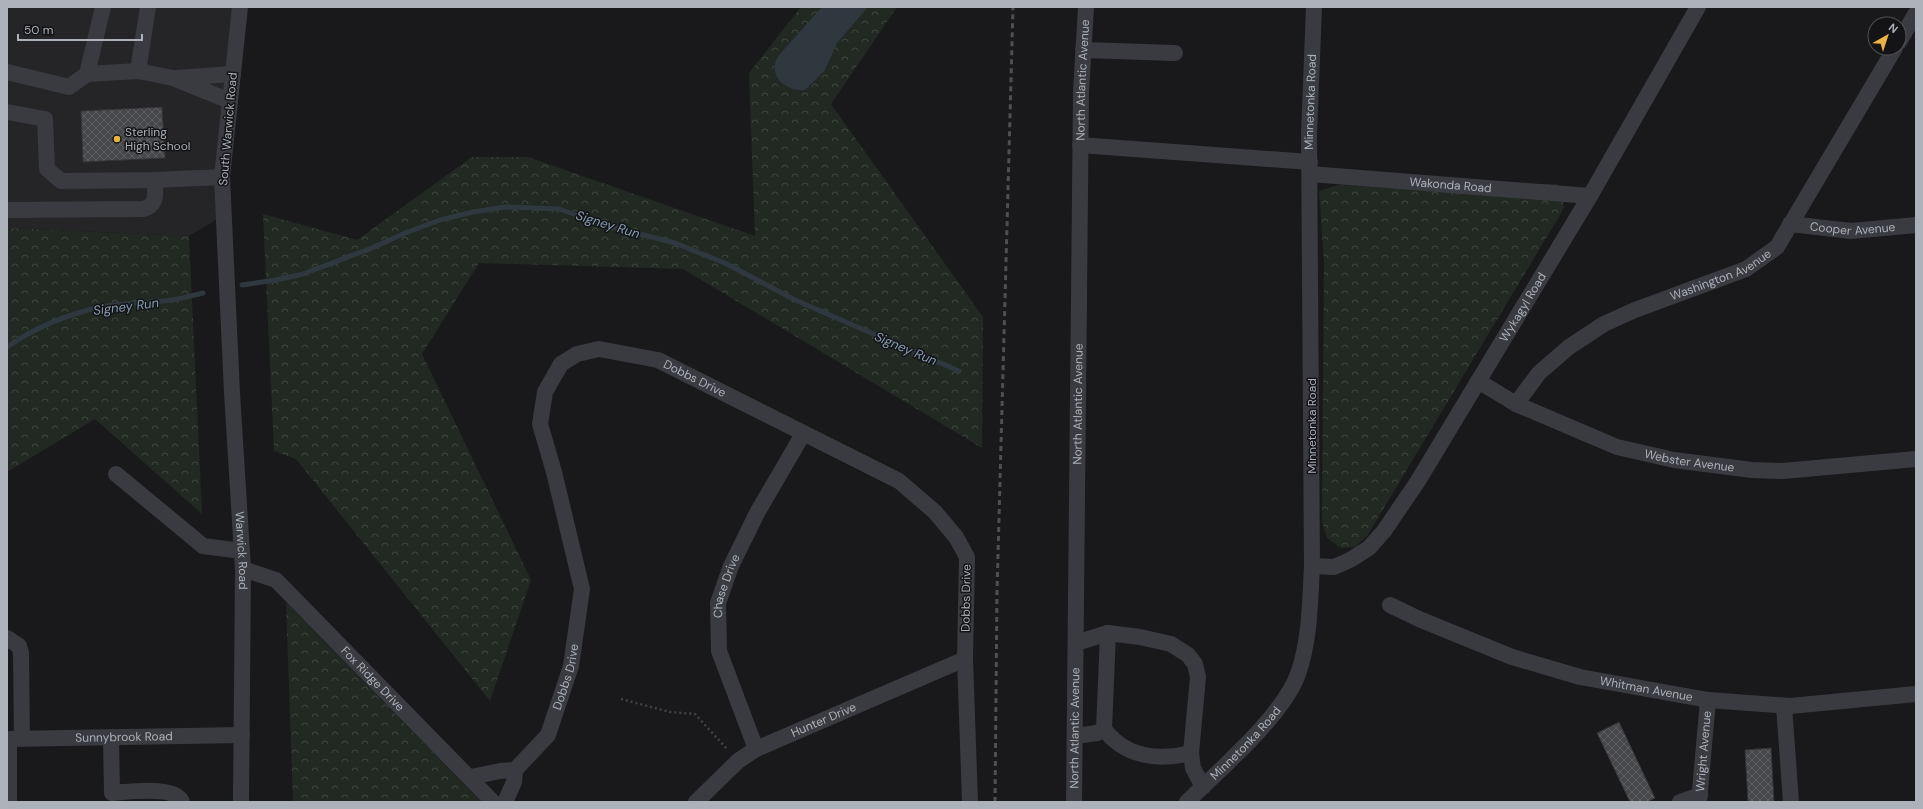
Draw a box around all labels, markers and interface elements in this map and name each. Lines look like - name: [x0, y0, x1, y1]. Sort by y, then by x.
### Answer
- scale bar: [18, 16, 142, 42]
- north arrow: [1867, 16, 1907, 56]
- street label: North Atlantic Avenue: [1073, 19, 1093, 141]
- text: N: [1886, 20, 1901, 36]
- text: 50 m: [24, 22, 53, 38]
- street label: Minnetonka Road: [1301, 54, 1320, 150]
- street label: South Warwick Road: [215, 72, 241, 186]
- place label: Sterling High School: [125, 124, 190, 154]
- marker: Sterling High School: [112, 134, 122, 144]
- street label: Wakonda Road: [1409, 174, 1492, 196]
- water label: Signey Run: [574, 207, 642, 242]
- street label: Cooper Avenue: [1809, 218, 1896, 239]
- street label: Washington Avenue: [1668, 245, 1775, 304]
- street label: Wykagyl Road: [1496, 270, 1550, 345]
- water label: Signey Run: [92, 294, 160, 319]
- water label: Signey Run: [872, 328, 940, 369]
- street label: North Atlantic Avenue: [1069, 343, 1087, 465]
- street label: Dobbs Drive: [661, 356, 729, 401]
- street label: Minnetonka Road: [1304, 378, 1320, 474]
- street label: Webster Avenue: [1643, 445, 1736, 476]
- street label: Warwick Road: [231, 511, 251, 590]
- street label: Chase Drive: [710, 551, 744, 618]
- street label: Dobbs Drive: [957, 564, 975, 632]
- street label: Fox Ridge Drive: [337, 643, 408, 715]
- street label: Dobbs Drive: [549, 643, 582, 712]
- street label: North Atlantic Avenue: [1066, 667, 1083, 789]
- street label: Whitman Avenue: [1599, 673, 1694, 705]
- street label: Hunter Drive: [789, 699, 859, 741]
- street label: Minnetonka Road: [1207, 703, 1284, 783]
- street label: Wright Avenue: [1692, 710, 1715, 792]
- street label: Sunnybrook Road: [75, 728, 173, 746]

